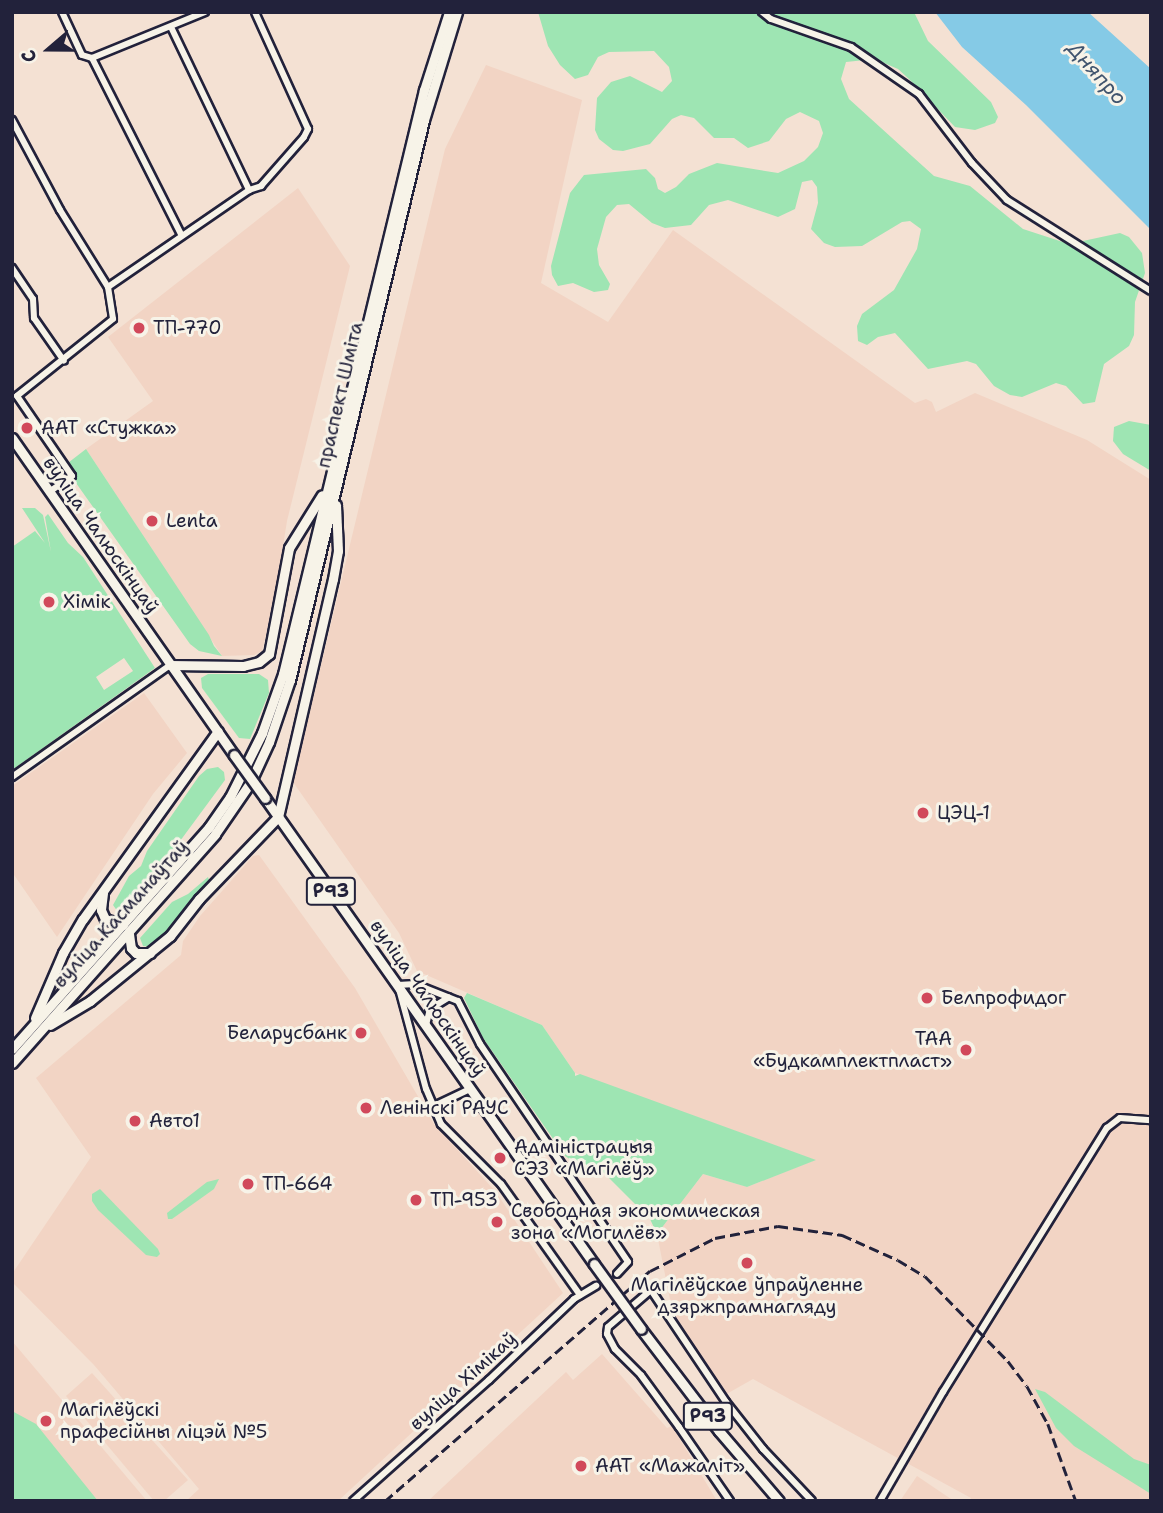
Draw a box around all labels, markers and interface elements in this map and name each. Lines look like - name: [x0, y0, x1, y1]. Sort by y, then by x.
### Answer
- north arrow: [14, 14, 84, 84]
- water label: Дняпро: [1062, 36, 1132, 110]
- text: С: [15, 47, 43, 66]
- place label: ТП-770: [153, 317, 221, 339]
- marker: ТП-770: [131, 320, 147, 336]
- street label: праспект Шміта: [312, 320, 368, 470]
- place label: ААТ «Стужка»: [41, 417, 176, 439]
- marker: ААТ «Стужка»: [19, 420, 35, 436]
- street label: вуліца Чалюскінцаў: [38, 452, 164, 618]
- place label: Lenta: [166, 510, 218, 532]
- marker: Lenta: [144, 513, 160, 529]
- place label: Хімік: [63, 591, 111, 613]
- marker: Хімік: [41, 594, 57, 610]
- place label: ЦЭЦ-1: [937, 802, 990, 824]
- marker: ЦЭЦ-1: [915, 805, 931, 821]
- street label: вуліца Касманаўтаў: [49, 835, 193, 993]
- road number: Р93: [305, 876, 357, 906]
- street label: вуліца Чалюскінцаў: [365, 915, 491, 1081]
- place label: Белпрофидог: [941, 987, 1066, 1009]
- marker: Белпрофидог: [919, 990, 935, 1006]
- place label: Беларусбанк: [227, 1022, 347, 1044]
- marker: Беларусбанк: [353, 1025, 369, 1041]
- place label: ТАА «Будкамплектпласт»: [753, 1028, 952, 1072]
- marker: ТАА «Будкамплектпласт»: [958, 1042, 974, 1058]
- place label: Ленінскі РАУС: [380, 1097, 509, 1119]
- marker: Ленінскі РАУС: [358, 1100, 374, 1116]
- place label: Авто1: [149, 1110, 200, 1132]
- marker: Авто1: [127, 1113, 143, 1129]
- place label: Адміністрацыя СЭЗ «Магілёў»: [514, 1136, 655, 1180]
- marker: Адміністрацыя СЭЗ «Магілёў»: [492, 1150, 508, 1166]
- place label: ТП-664: [262, 1173, 333, 1195]
- marker: ТП-664: [240, 1176, 256, 1192]
- place label: ТП-953: [430, 1189, 498, 1211]
- marker: ТП-953: [408, 1192, 424, 1208]
- place label: Свободная экономическая зона «Могилёв»: [511, 1200, 760, 1244]
- marker: Свободная экономическая зона «Могилёв»: [489, 1214, 505, 1230]
- marker: Магілёўскае ўпраўленне дзяржпрамнагляду: [739, 1255, 755, 1271]
- place label: Магілёўскае ўпраўленне дзяржпрамнагляду: [631, 1274, 863, 1318]
- street label: вуліца Хімікаў: [405, 1327, 521, 1435]
- place label: Магілёўскі прафесійны ліцэй №5: [60, 1399, 267, 1443]
- road number: Р93: [682, 1401, 734, 1430]
- marker: Магілёўскі прафесійны ліцэй №5: [38, 1413, 54, 1429]
- place label: ААТ «Мажаліт»: [595, 1455, 745, 1477]
- marker: ААТ «Мажаліт»: [573, 1458, 589, 1474]

